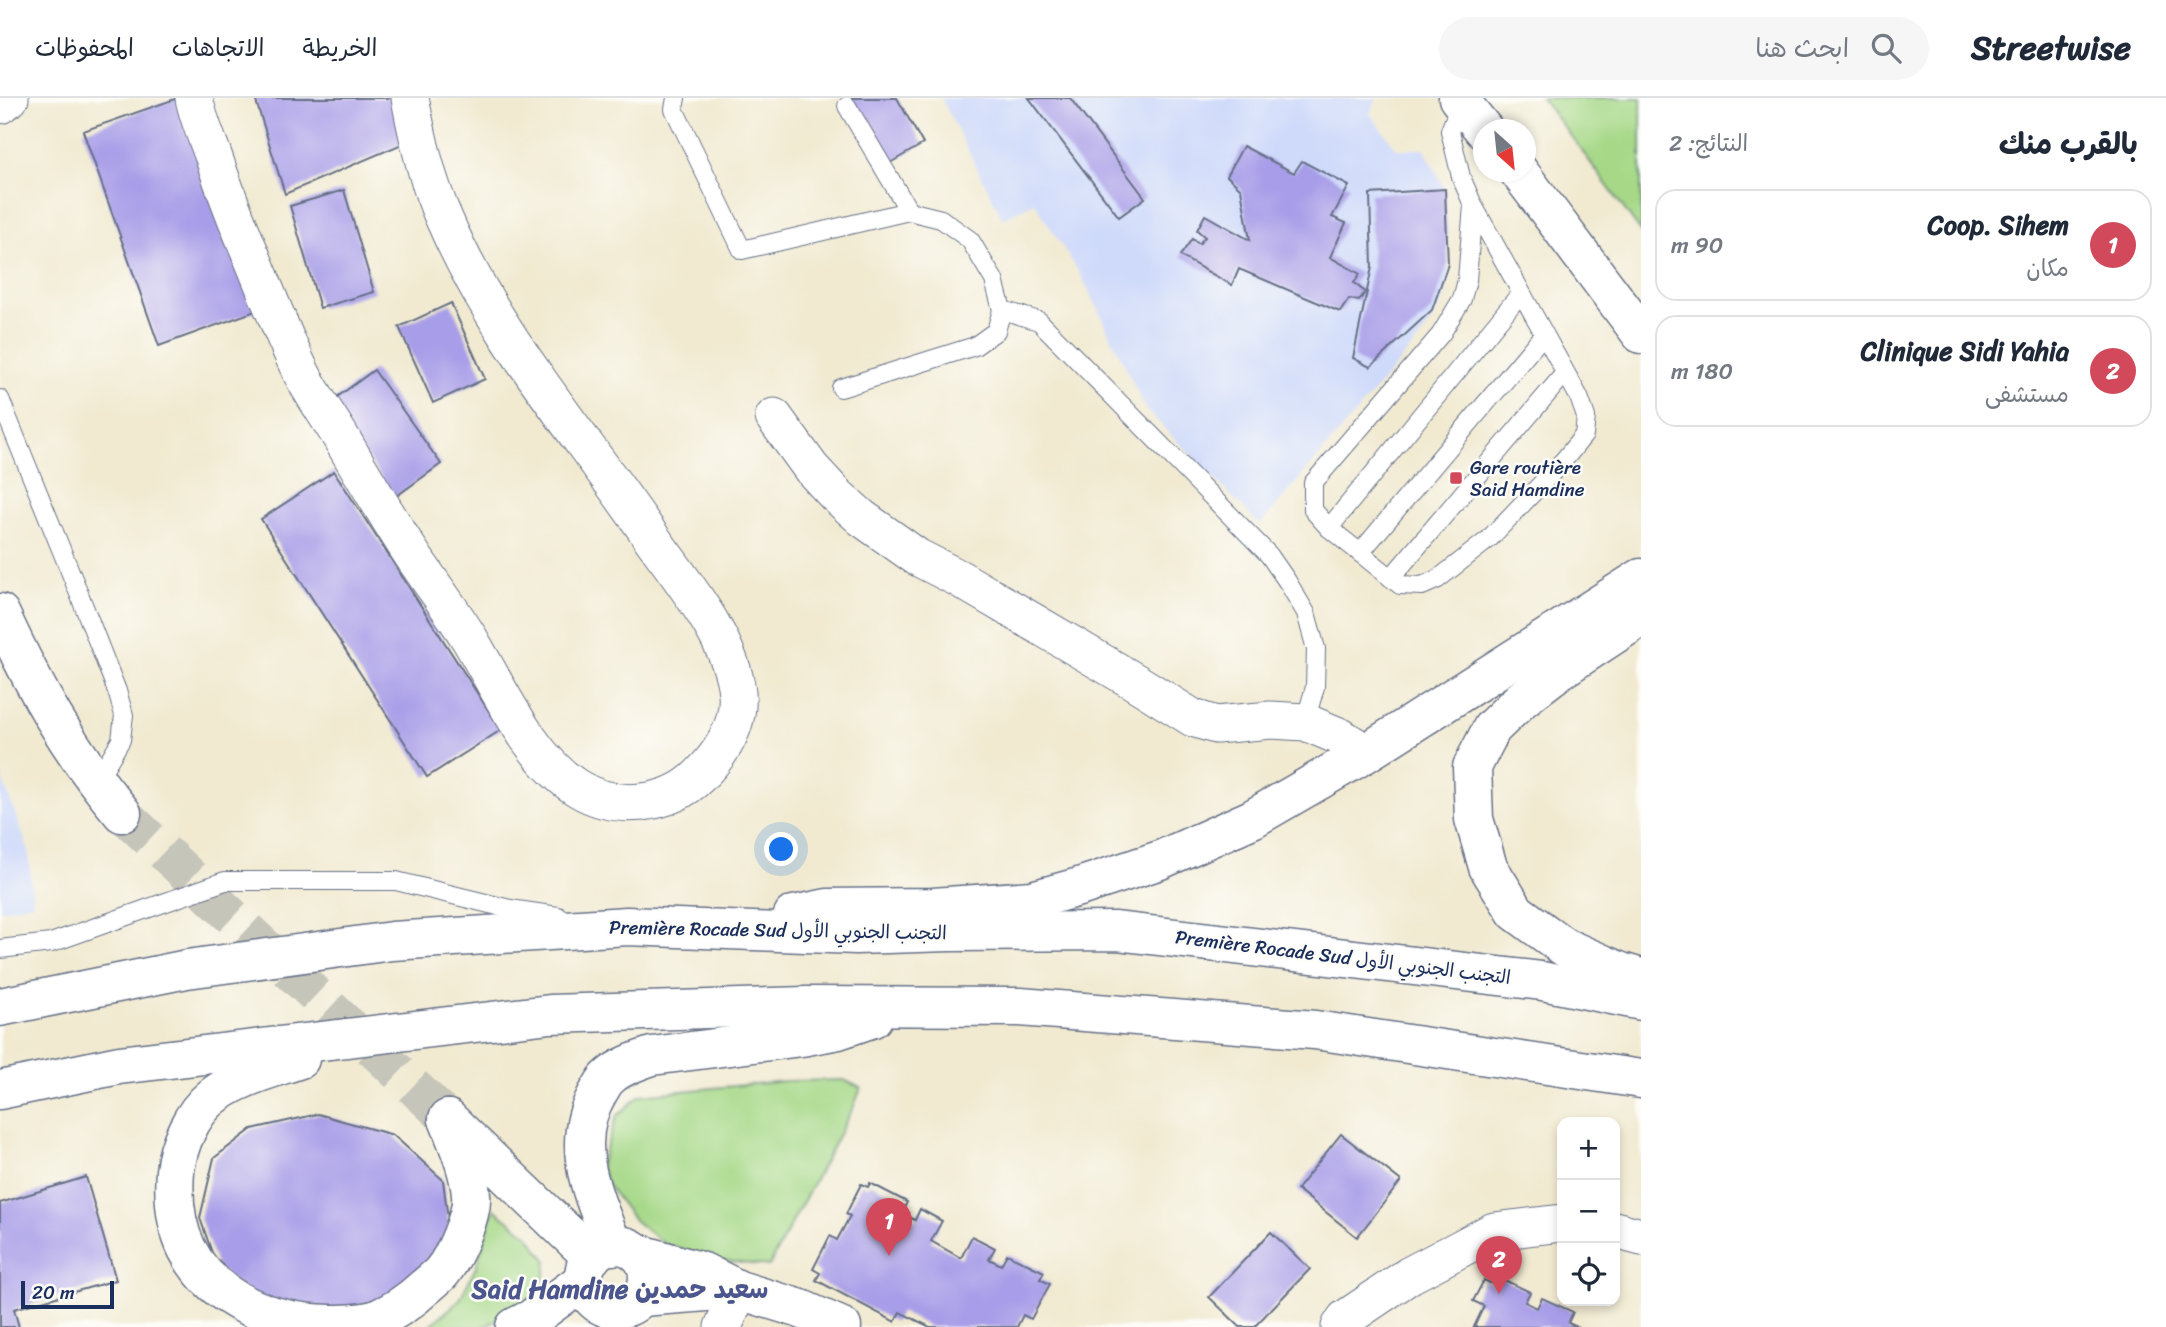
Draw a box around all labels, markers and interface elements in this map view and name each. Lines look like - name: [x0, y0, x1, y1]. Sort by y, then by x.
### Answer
- search box: [1439, 17, 1929, 80]
- text: Streetwise: [1971, 19, 2131, 77]
- text: ابحث هنا: [1755, 25, 1849, 71]
- text: المحفوظات: [35, 27, 134, 69]
- text: الاتجاهات: [172, 27, 265, 69]
- text: الخريطة: [303, 27, 377, 69]
- icon: search: [1867, 29, 1905, 67]
- text: بالقرب منك: [1999, 117, 2138, 171]
- north arrow: [1473, 119, 1536, 182]
- text: النتائج: 2: [1669, 123, 1748, 164]
- text: Coop. Sihem: [1928, 202, 2069, 248]
- text: 90 m: [1671, 225, 1723, 266]
- text: 1: [2108, 225, 2118, 266]
- text: مكان: [2026, 248, 2069, 289]
- text: Clinique Sidi Yahia: [1861, 328, 2069, 374]
- text: 180 m: [1671, 351, 1733, 392]
- text: 2: [2106, 351, 2120, 392]
- text: مستشفى: [1985, 374, 2069, 415]
- place label: Gare routière Said Hamdine: [1470, 451, 1585, 506]
- marker: Gare routière Said Hamdine: [1448, 470, 1464, 486]
- your location: [764, 832, 798, 866]
- street label: Première Rocade Sud التجنب الجنوبي الأول: [609, 911, 947, 949]
- street label: Première Rocade Sud التجنب الجنوبي الأول: [1173, 920, 1513, 994]
- map controls: [1557, 1117, 1620, 1306]
- button: +: [1557, 1117, 1620, 1180]
- button: −: [1557, 1180, 1620, 1243]
- pin: 1: [866, 1198, 912, 1256]
- pin: 2: [1476, 1236, 1522, 1294]
- button: locate: [1557, 1243, 1620, 1306]
- district label: Said Hamdine سعيد حمدين: [471, 1266, 768, 1312]
- text: 20 m: [32, 1276, 75, 1309]
- scale bar: [21, 1278, 114, 1310]

